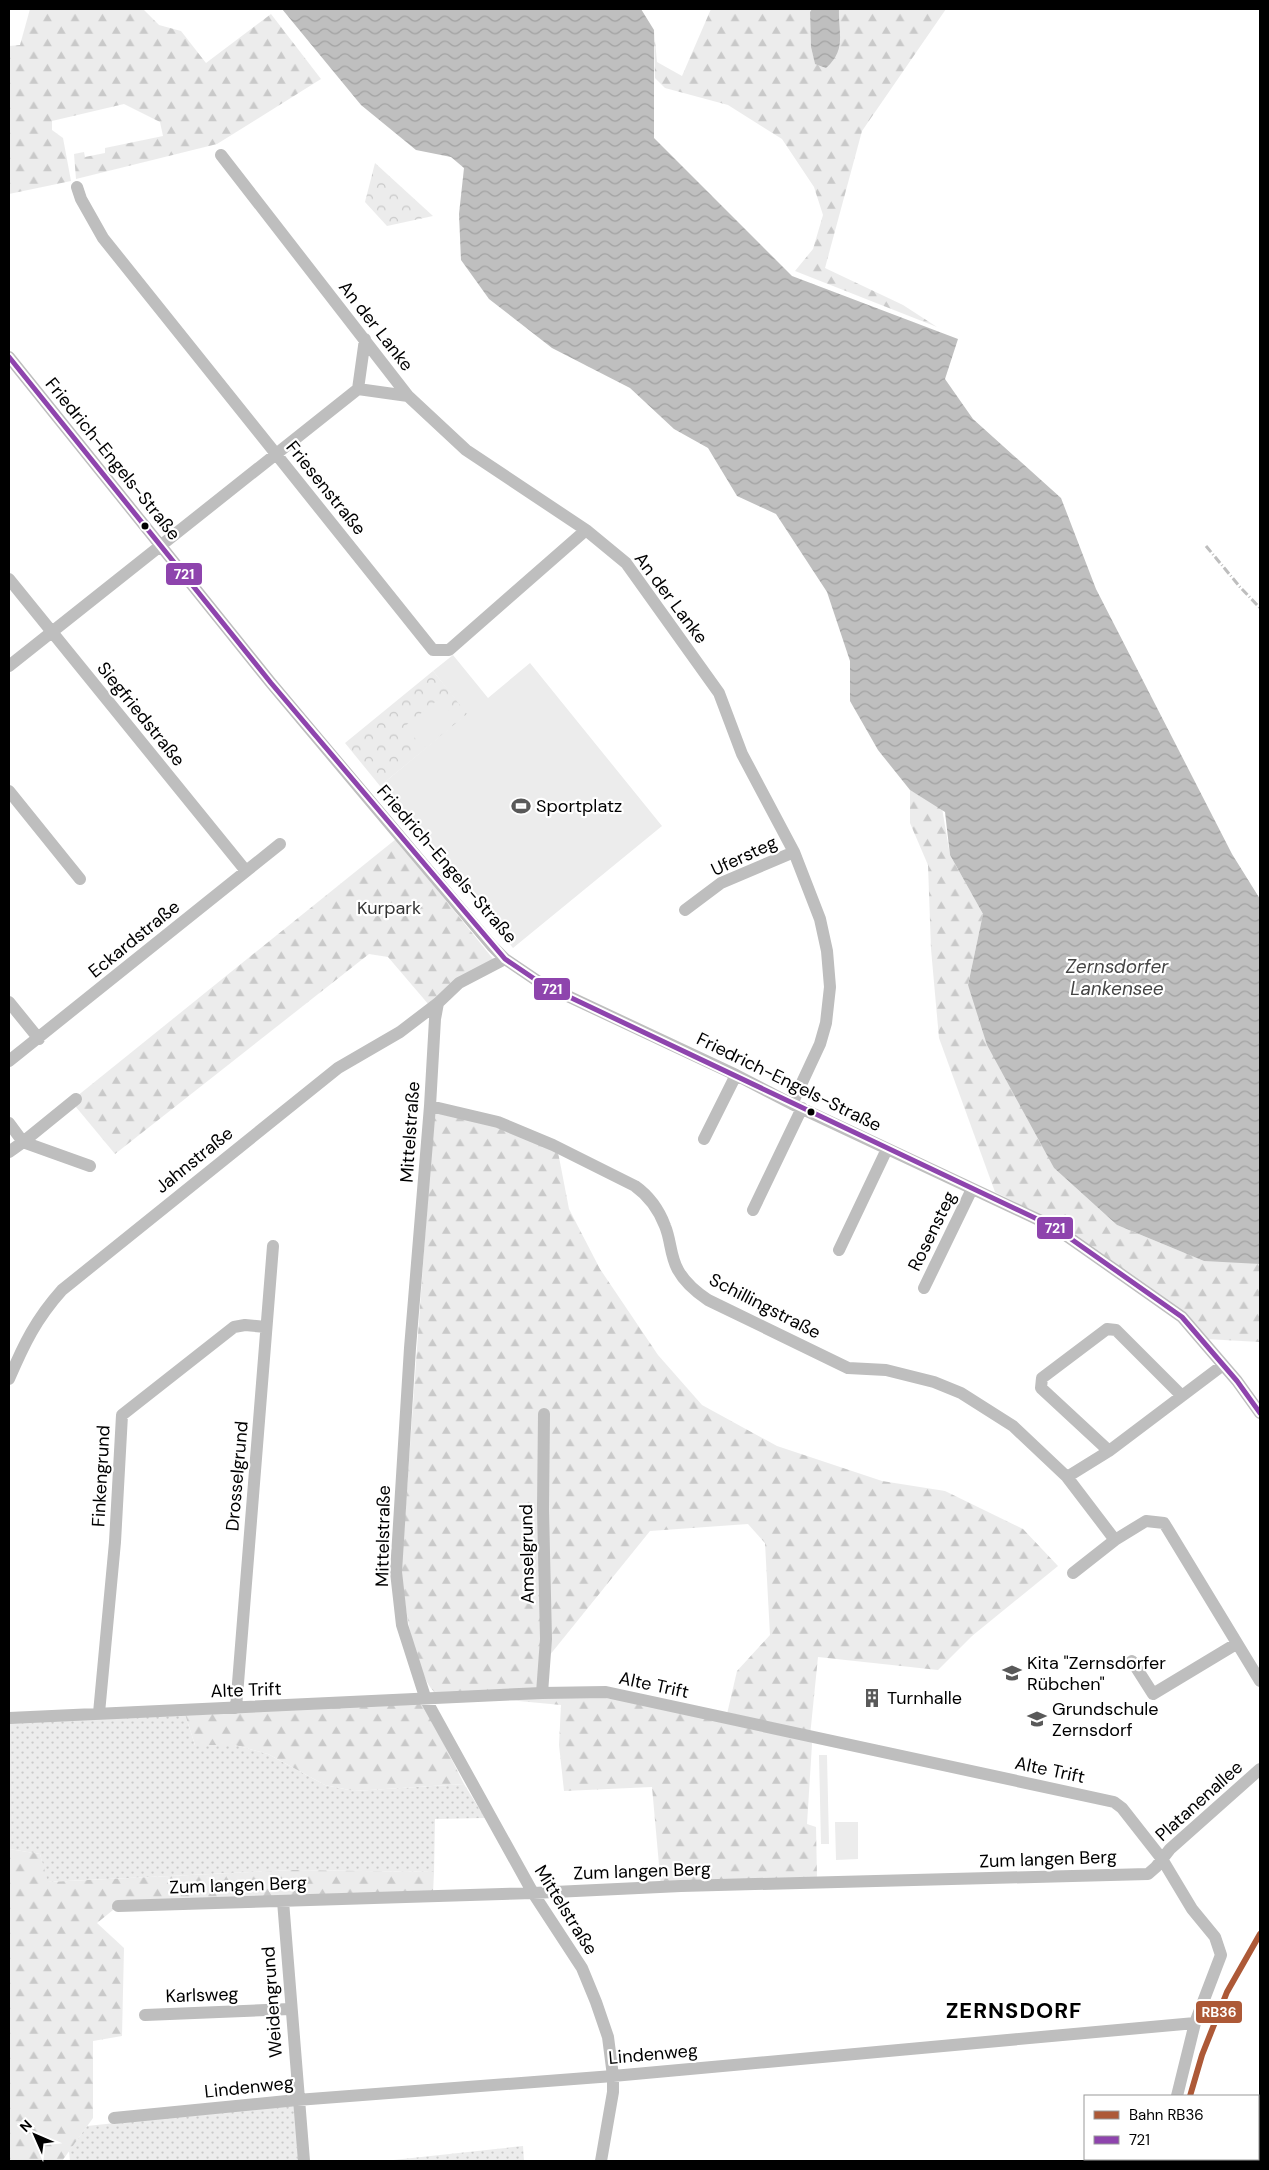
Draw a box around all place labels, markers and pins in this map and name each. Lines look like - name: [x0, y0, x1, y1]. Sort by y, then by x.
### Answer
- unlabelled marker: [140, 521, 150, 531]
- place label: Sportplatz: [536, 794, 622, 818]
- sports icon: Sportplatz: [510, 795, 532, 817]
- unlabelled marker: [806, 1107, 816, 1117]
- place label: Kita "Zernsdorfer Rübchen": [1027, 1651, 1166, 1696]
- school or university icon: Kita "Zernsdorfer Rübchen": [1001, 1662, 1023, 1684]
- place label: Turnhalle: [887, 1686, 962, 1710]
- building icon: Turnhalle: [861, 1687, 883, 1709]
- place label: Grundschule Zernsdorf: [1052, 1697, 1158, 1742]
- school or university icon: Grundschule Zernsdorf: [1026, 1708, 1048, 1730]

